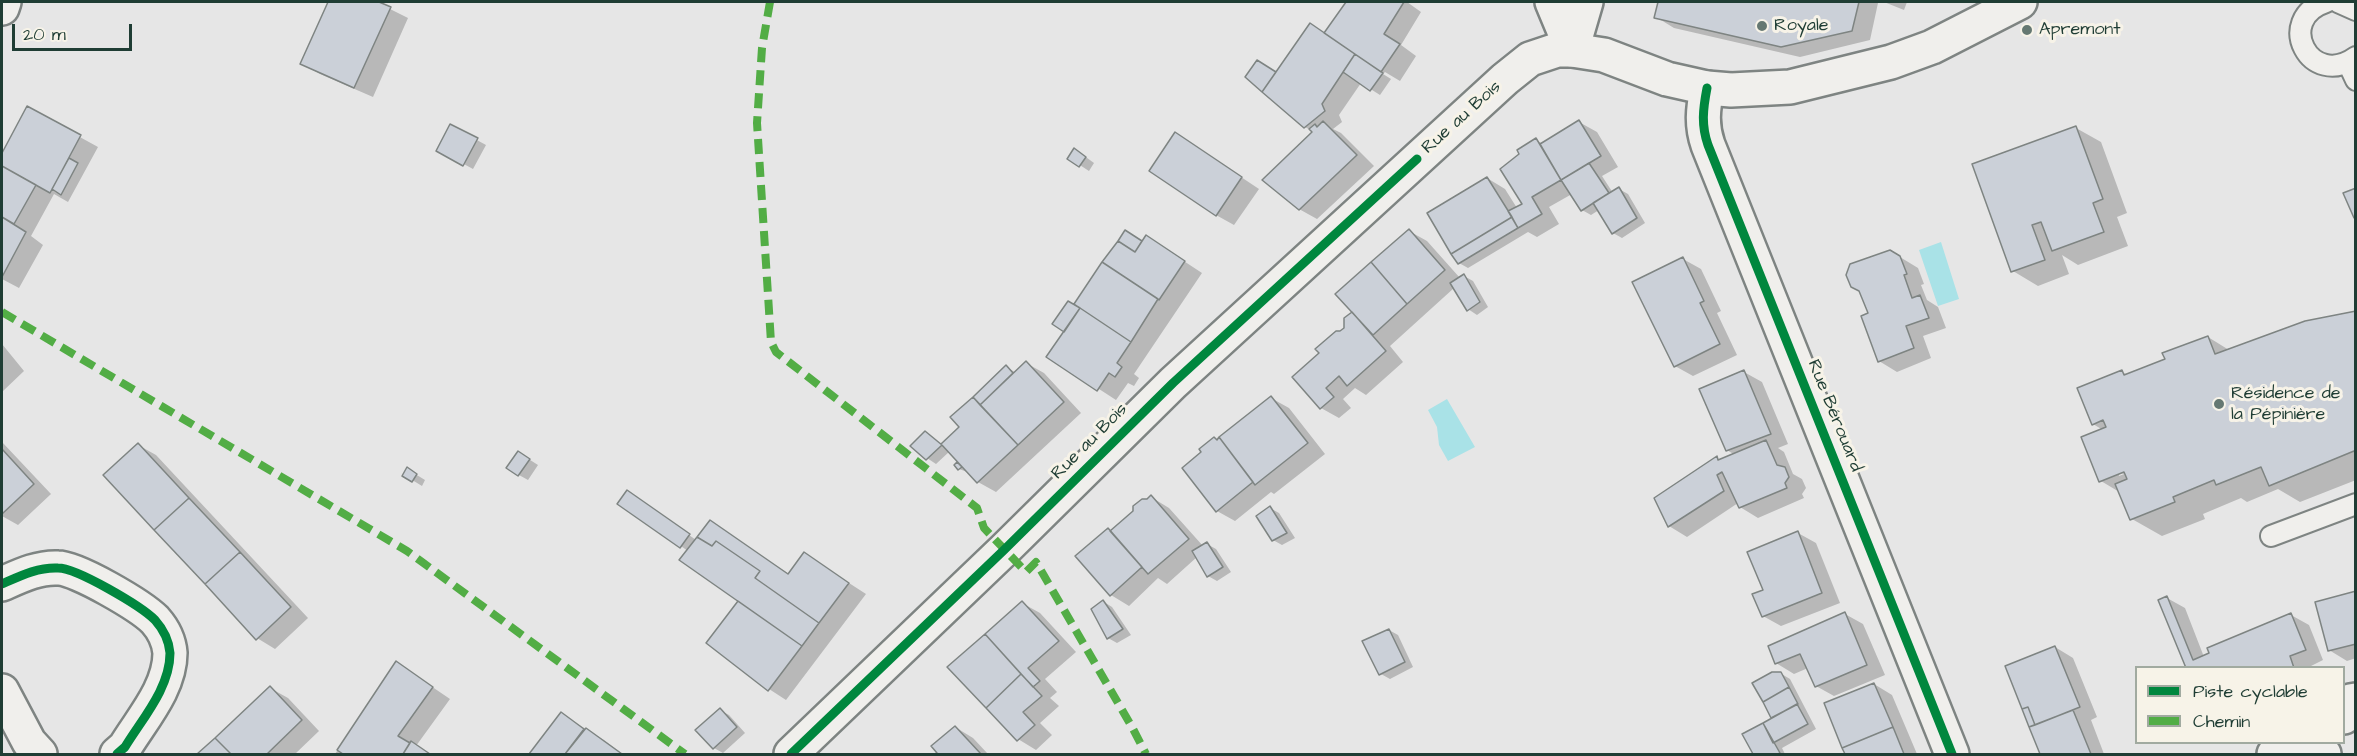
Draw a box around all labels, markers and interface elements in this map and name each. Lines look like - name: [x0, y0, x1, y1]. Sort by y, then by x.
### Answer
- scale bar: [15, 12, 135, 50]
- place label: Royale: [1774, 15, 1829, 37]
- marker: Royale: [1755, 19, 1769, 33]
- place label: Apremont: [2039, 19, 2121, 41]
- text: 20 m: [23, 22, 66, 47]
- marker: Apremont: [2020, 23, 2034, 37]
- street label: Rue au Bois: [1418, 77, 1506, 159]
- street label: Rue Bérouard: [1802, 357, 1866, 475]
- place label: Résidence de la Pépinière: [2231, 383, 2341, 426]
- marker: Résidence de la Pépinière: [2212, 397, 2226, 411]
- street label: Rue au Bois: [1047, 399, 1133, 485]
- legend: [2135, 666, 2345, 744]
- text: Piste cyclable: [2193, 679, 2308, 704]
- text: Chemin: [2193, 709, 2250, 734]

